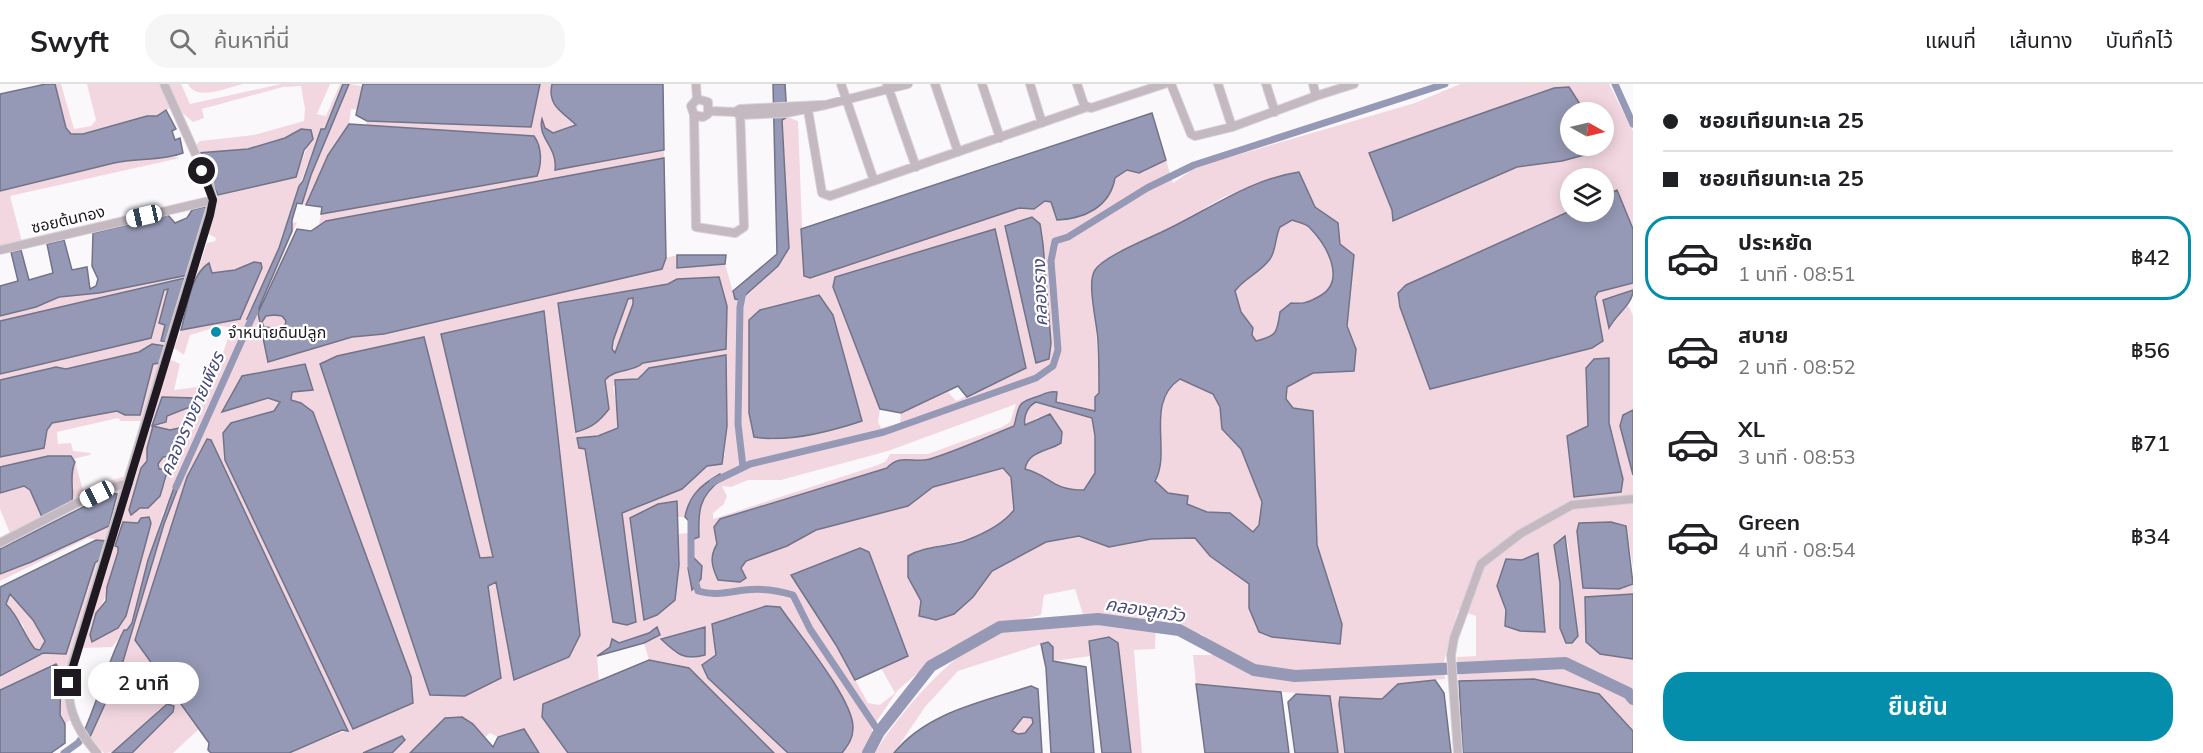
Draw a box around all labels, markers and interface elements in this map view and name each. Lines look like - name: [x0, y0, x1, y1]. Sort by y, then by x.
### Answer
- search box: [145, 14, 565, 68]
- text: Swyft: [30, 24, 109, 59]
- icon: search: [166, 25, 199, 58]
- text: ค้นหาที่นี่: [214, 26, 290, 54]
- text: แผนที่: [1925, 27, 1976, 53]
- text: เส้นทาง: [2009, 27, 2073, 53]
- text: บันทึกไว้: [2106, 27, 2173, 53]
- north arrow: [1560, 102, 1614, 156]
- map controls: [1560, 102, 1614, 222]
- text: ซอยเทียนทะเล 25: [1699, 106, 1864, 134]
- route start: [188, 157, 215, 184]
- text: ซอยเทียนทะเล 25: [1699, 164, 1864, 192]
- button: layers: [1560, 168, 1614, 222]
- street label: ซอยต้นทอง: [29, 201, 107, 237]
- car: [124, 203, 164, 229]
- text: ประหยัด: [1738, 228, 1813, 256]
- icon: car: [1666, 231, 1720, 285]
- text: ฿42: [2131, 243, 2170, 271]
- water label: คลองราง: [1027, 258, 1052, 327]
- text: 1 นาที · 08:51: [1738, 261, 1855, 286]
- text: สบาย: [1738, 321, 1788, 349]
- place label: จำหน่ายดินปลูก: [228, 322, 326, 342]
- icon: car: [1666, 324, 1720, 378]
- marker: จำหน่ายดินปลูก: [209, 325, 223, 339]
- text: ฿56: [2131, 336, 2170, 364]
- water label: คลองรางยายเพียร: [154, 347, 230, 479]
- text: 2 นาที · 08:52: [1738, 354, 1855, 379]
- text: XL: [1738, 415, 1765, 443]
- icon: car: [1666, 417, 1720, 471]
- text: ฿71: [2131, 429, 2170, 457]
- text: 3 นาที · 08:53: [1738, 444, 1855, 469]
- car: [77, 478, 117, 510]
- text: Green: [1738, 508, 1800, 536]
- icon: car: [1666, 510, 1720, 564]
- text: ฿34: [2131, 522, 2170, 550]
- text: 4 นาที · 08:54: [1738, 537, 1855, 562]
- water label: คลองลูกวัว: [1104, 592, 1188, 627]
- callout: 2 นาที: [89, 662, 200, 704]
- route end: [54, 669, 81, 696]
- text: 2 นาที: [118, 670, 169, 695]
- button: ยืนยัน: [1663, 672, 2173, 741]

